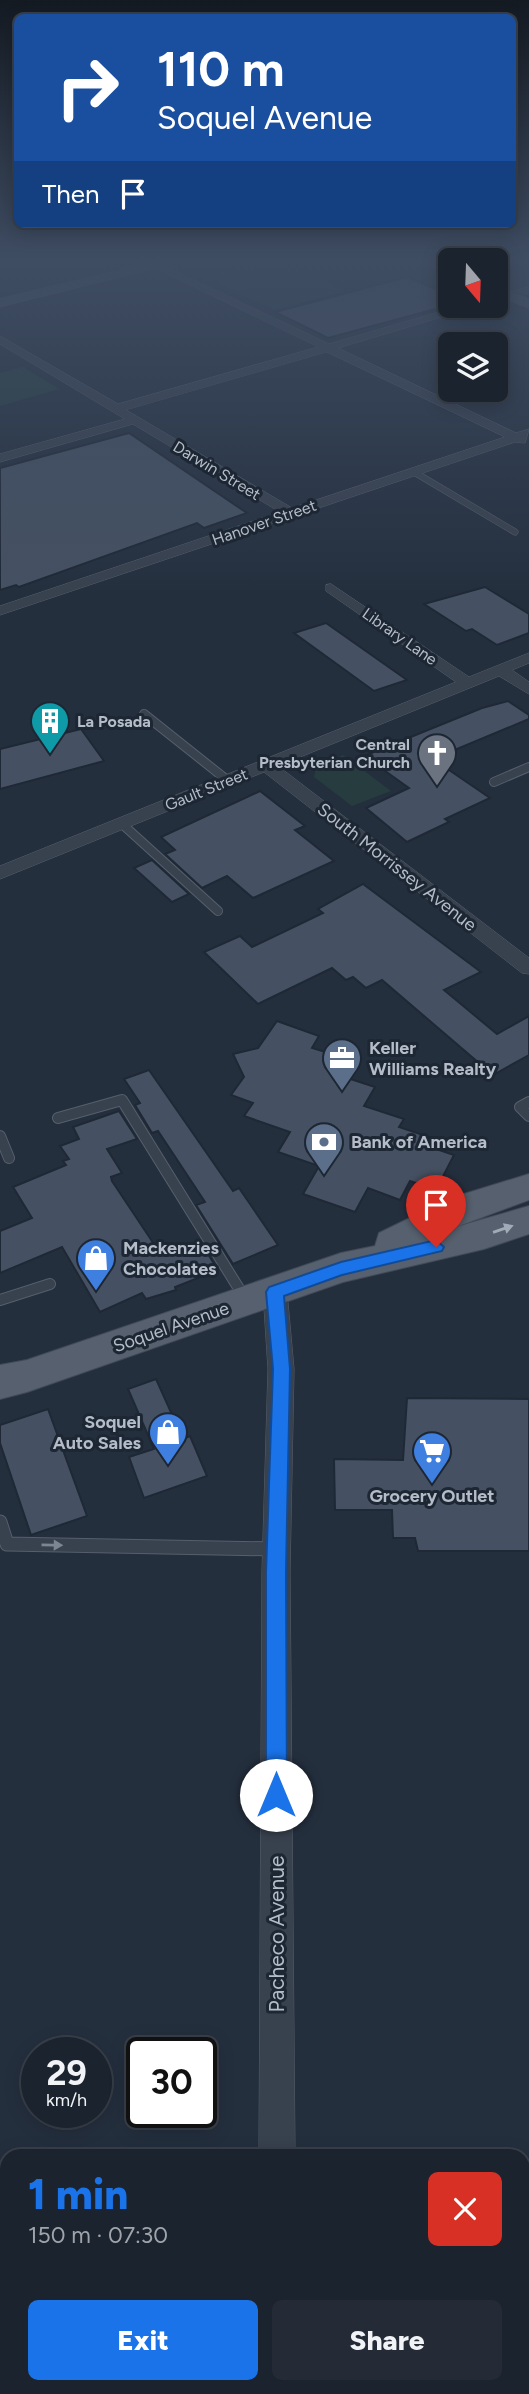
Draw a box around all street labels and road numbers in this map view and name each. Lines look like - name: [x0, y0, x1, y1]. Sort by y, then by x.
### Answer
- street label: Darwin Street: [170, 437, 264, 504]
- street label: Hanover Street: [209, 496, 319, 549]
- street label: Library Lane: [359, 604, 441, 669]
- street label: Gault Street: [162, 764, 250, 815]
- street label: South Morrissey Avenue: [313, 798, 481, 936]
- street label: Soquel Avenue: [110, 1297, 232, 1357]
- street label: Pacheco Avenue: [264, 1856, 289, 2012]

